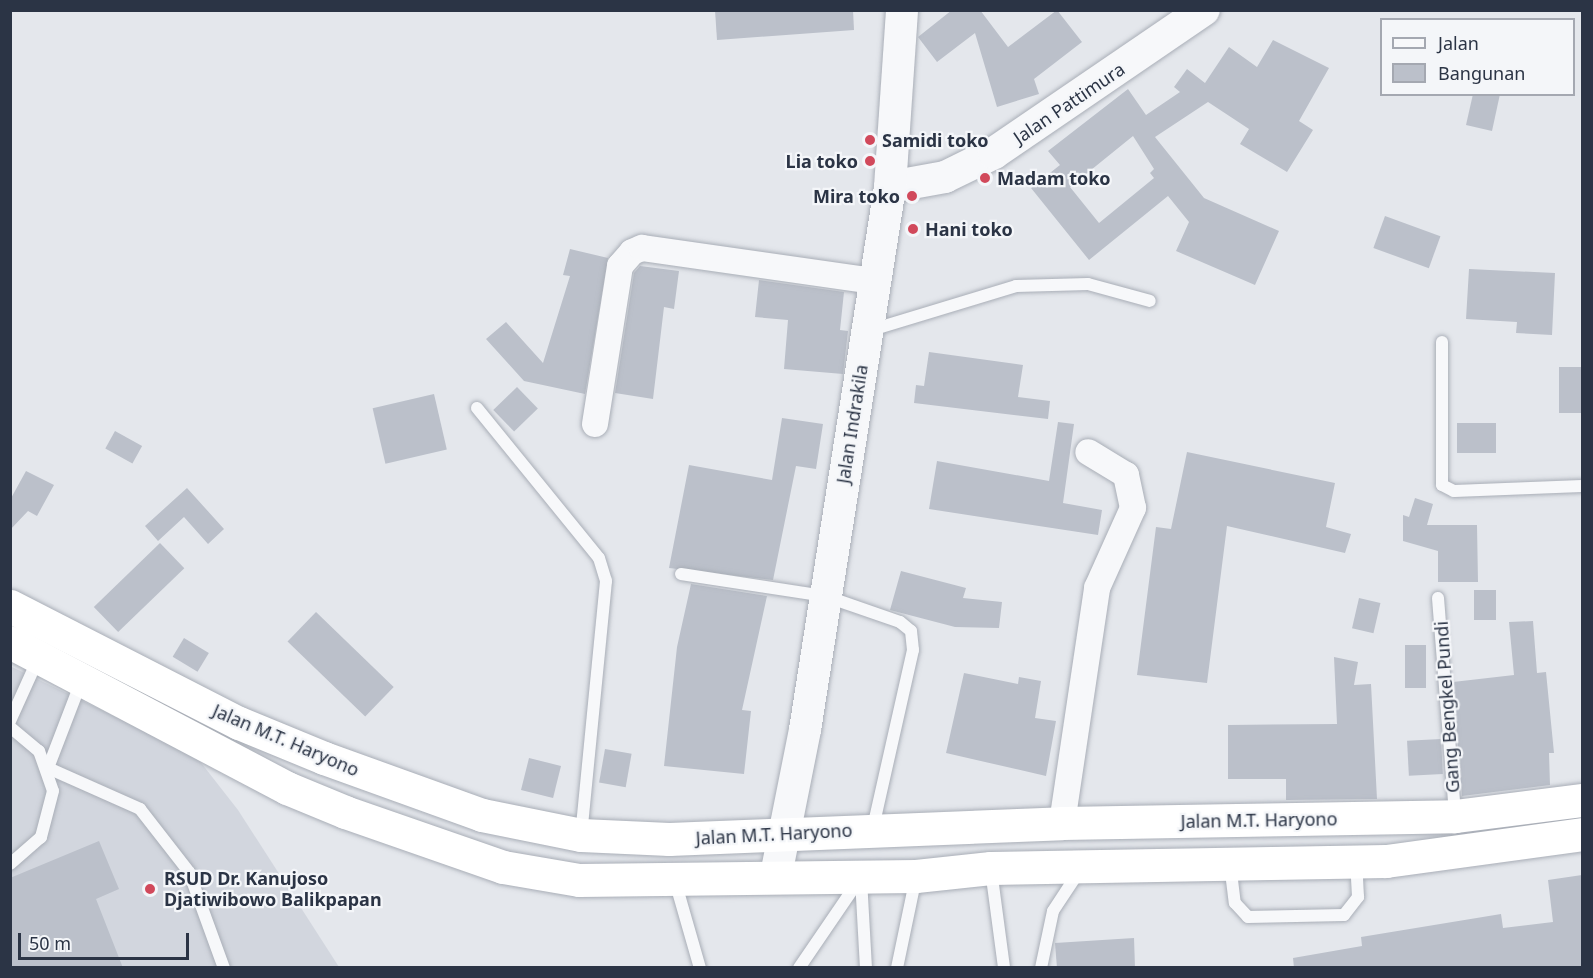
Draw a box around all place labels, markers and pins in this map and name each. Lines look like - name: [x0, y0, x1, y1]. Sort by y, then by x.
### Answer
- place label: Samidi toko: [882, 129, 989, 151]
- marker: Samidi toko: [863, 133, 877, 147]
- place label: Lia toko: [786, 150, 858, 172]
- marker: Lia toko: [863, 154, 877, 168]
- place label: Madam toko: [997, 167, 1111, 189]
- marker: Madam toko: [978, 171, 992, 185]
- place label: Mira toko: [813, 185, 900, 207]
- marker: Mira toko: [905, 189, 919, 203]
- place label: Hani toko: [925, 218, 1013, 240]
- marker: Hani toko: [906, 222, 920, 236]
- place label: RSUD Dr. Kanujoso Djatiwibowo Balikpapan: [164, 868, 382, 910]
- marker: RSUD Dr. Kanujoso Djatiwibowo Balikpapan: [141, 880, 159, 898]

